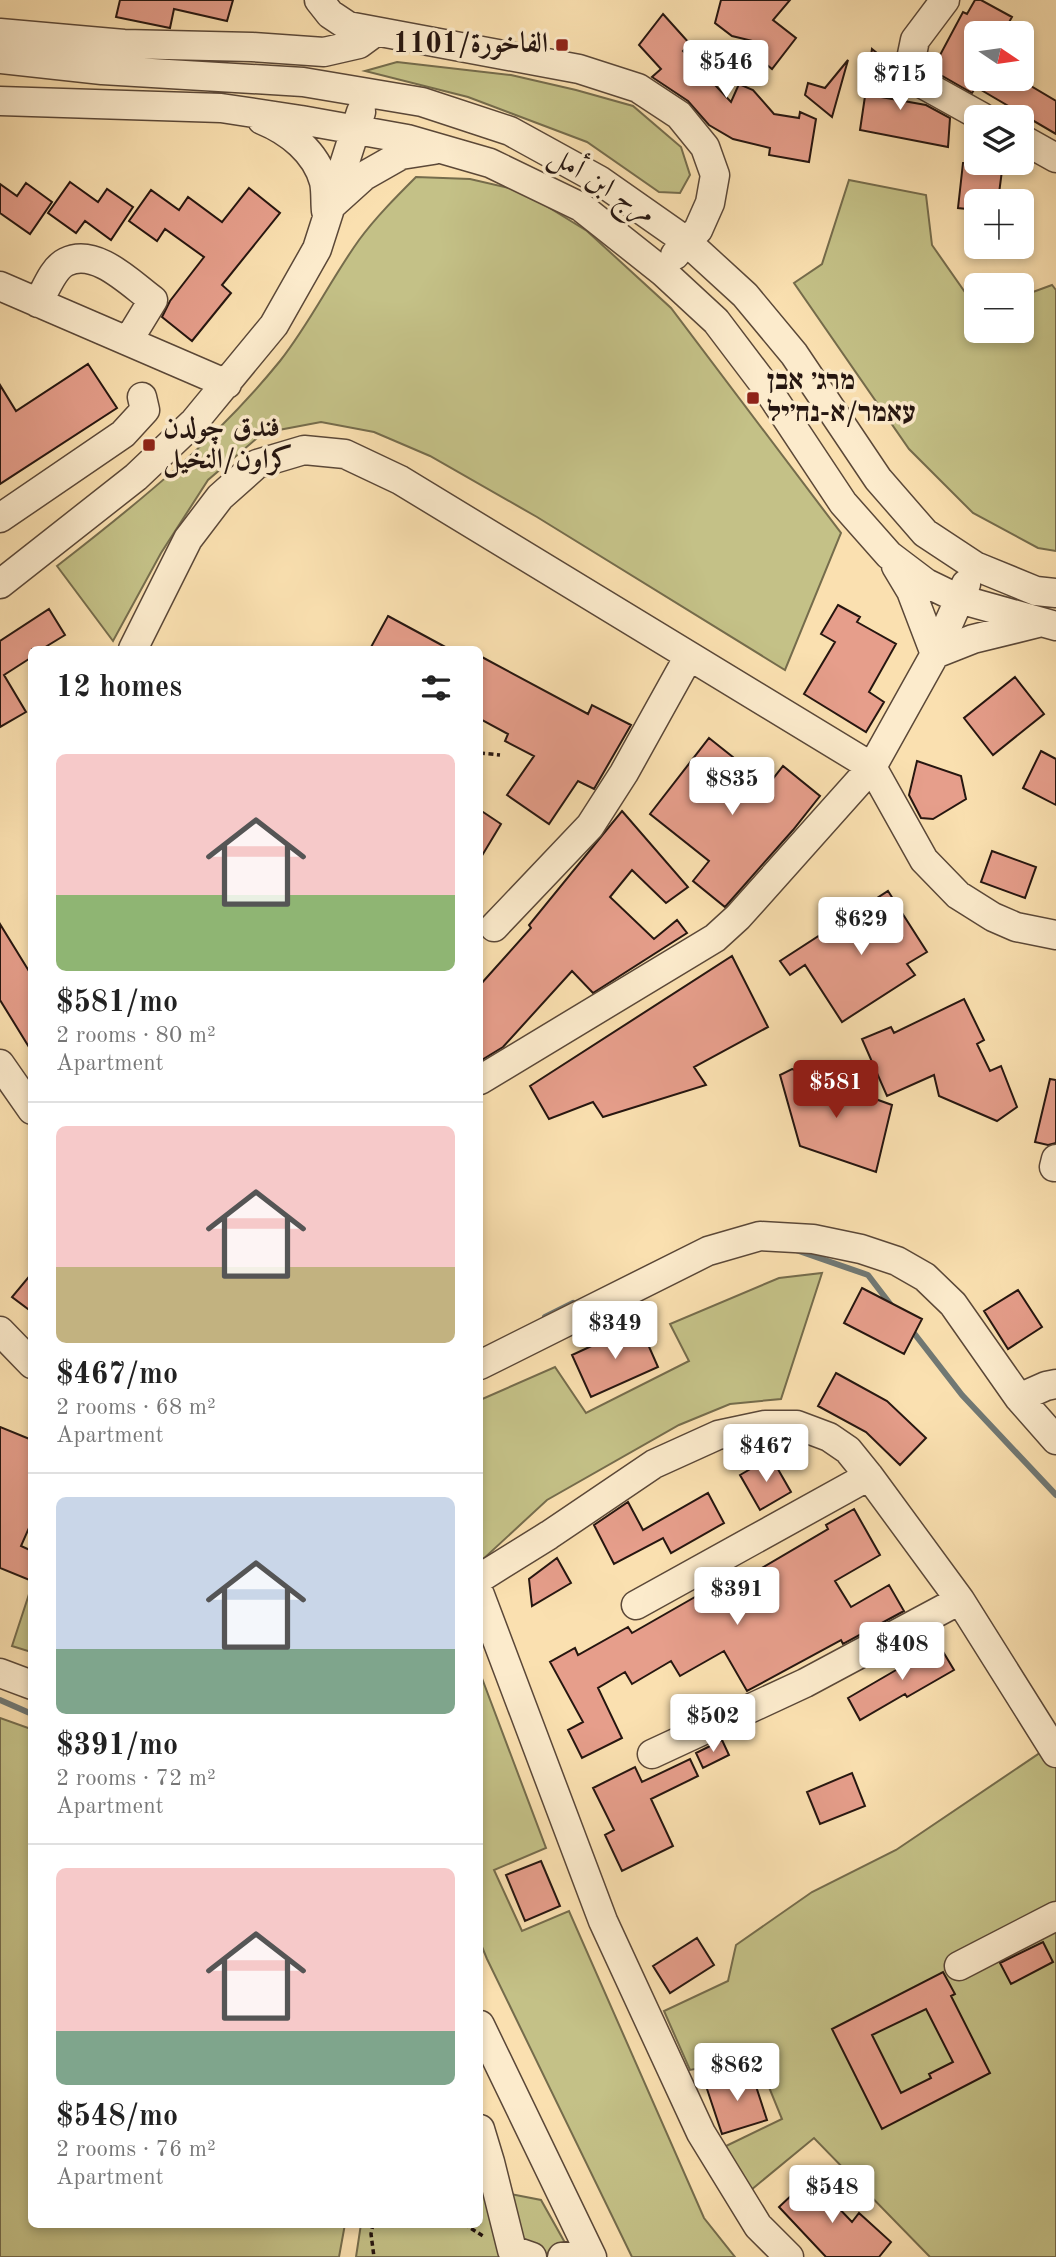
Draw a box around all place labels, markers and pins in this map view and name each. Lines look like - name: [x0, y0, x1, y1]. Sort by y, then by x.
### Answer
- place label: الفاخورة/1101: [393, 30, 548, 60]
- marker: الفاخورة/1101: [554, 37, 570, 53]
- pin: $546: [685, 41, 767, 100]
- pin: $715: [859, 52, 941, 112]
- place label: מרג׳ אבן עאמר/א-נח׳יל: [767, 368, 916, 428]
- marker: מרג׳ אבן עאמר/א-נח׳יל: [745, 390, 761, 406]
- place label: فندق چولدن كراون/النخيل: [163, 415, 292, 478]
- marker: فندق چولدن كراون/النخيل: [141, 437, 157, 453]
- pin: $835: [691, 758, 773, 817]
- pin: $629: [820, 898, 902, 957]
- pin: $581: [795, 1060, 877, 1120]
- pin: $349: [574, 1302, 656, 1361]
- pin: $467: [725, 1424, 807, 1484]
- pin: $391: [696, 1568, 778, 1627]
- pin: $408: [861, 1622, 943, 1682]
- pin: $502: [672, 1694, 754, 1754]
- pin: $862: [696, 2044, 778, 2103]
- pin: $548: [791, 2166, 873, 2225]

